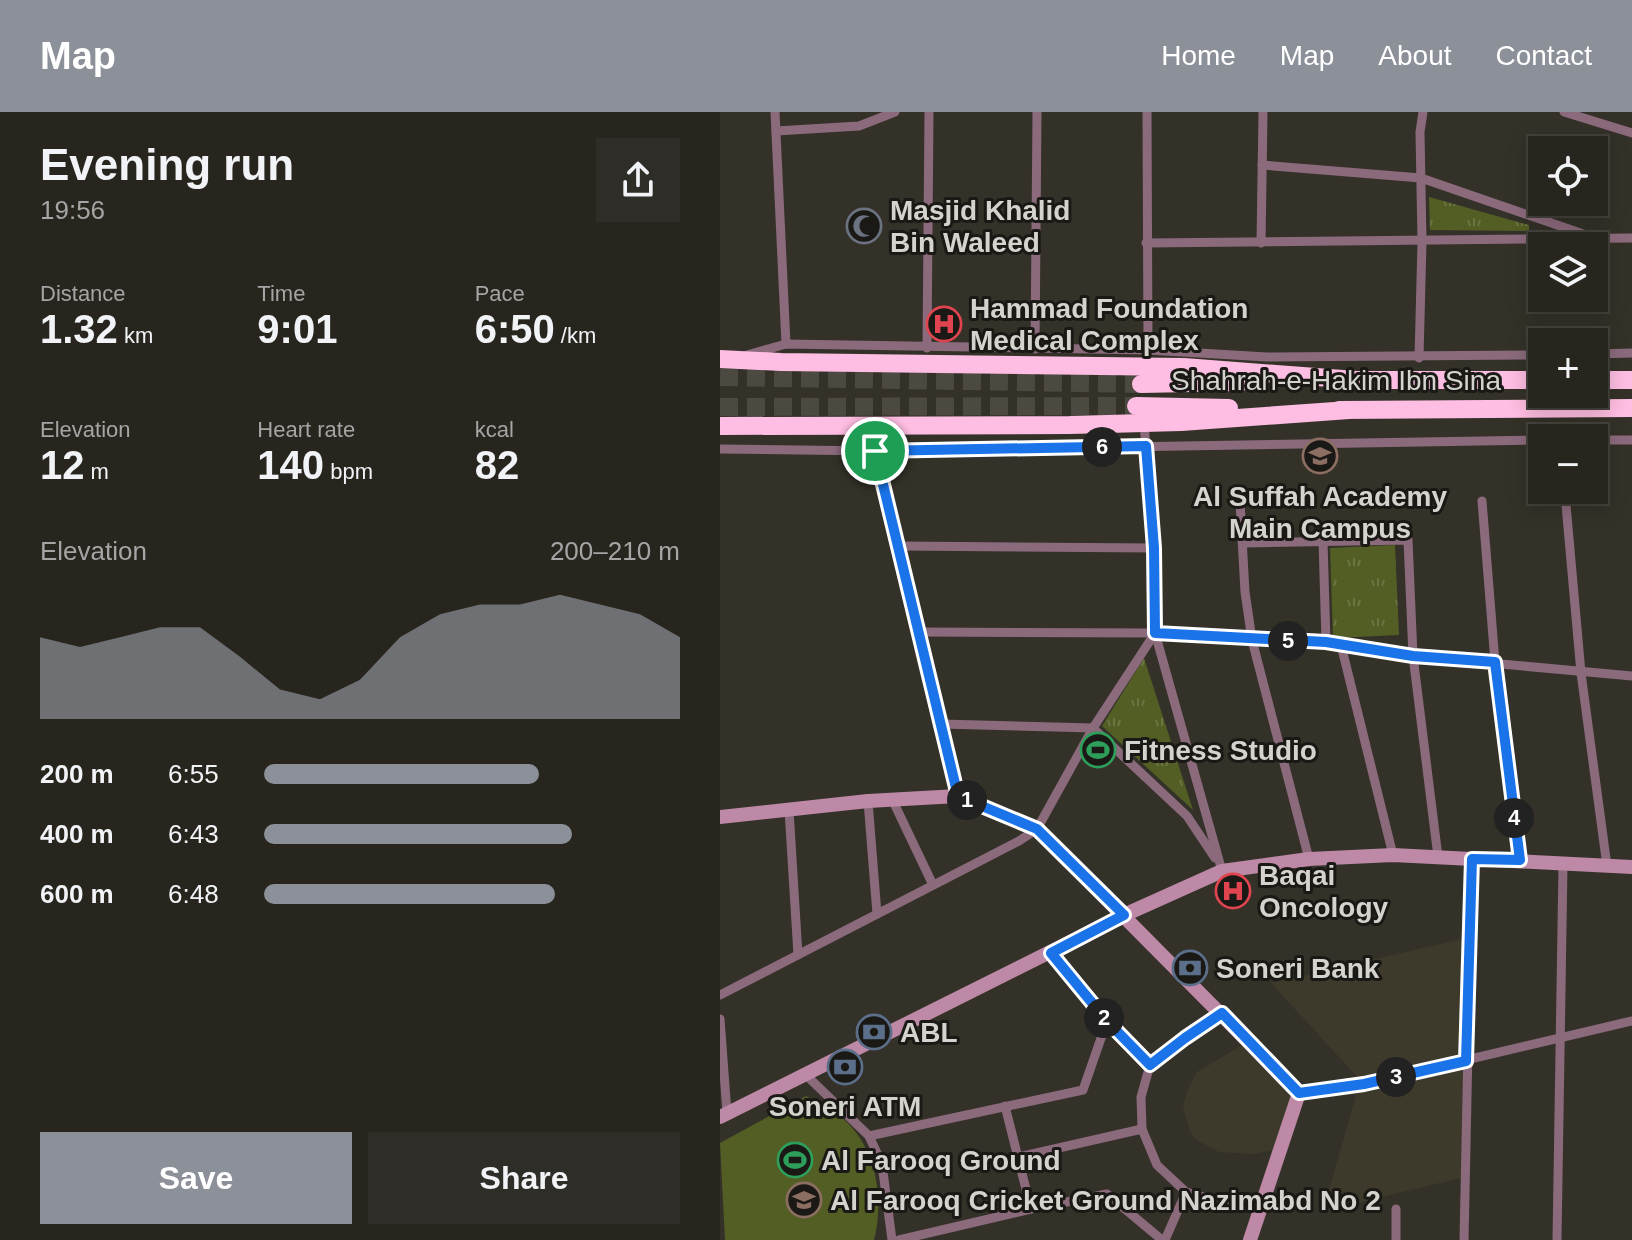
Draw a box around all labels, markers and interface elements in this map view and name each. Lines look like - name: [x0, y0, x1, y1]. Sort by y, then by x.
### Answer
- text: Map: [40, 35, 116, 77]
- text: Home: [1161, 40, 1236, 71]
- text: Map: [1280, 40, 1334, 71]
- text: About: [1378, 40, 1452, 71]
- text: Contact: [1496, 40, 1592, 71]
- map controls: [1528, 136, 1608, 504]
- button: locate: [1528, 136, 1608, 216]
- button: share: [596, 138, 680, 222]
- text: Evening run: [40, 140, 294, 189]
- text: 19:56: [40, 195, 105, 225]
- place label: Masjid Khalid Bin Waleed: [890, 195, 1070, 258]
- mosque icon: Masjid Khalid Bin Waleed: [845, 207, 883, 245]
- button: layers: [1528, 232, 1608, 312]
- text: Distance: [40, 281, 126, 306]
- text: Time: [257, 281, 305, 306]
- text: Pace: [475, 281, 525, 306]
- place label: Hammad Foundation Medical Complex: [970, 293, 1248, 356]
- hospital icon: Hammad Foundation Medical Complex: [925, 305, 963, 343]
- text: 1.32: [40, 307, 118, 351]
- text: 9:01: [257, 307, 337, 351]
- text: 6:50: [475, 307, 555, 351]
- text: km: [118, 323, 153, 348]
- text: /km: [555, 323, 596, 348]
- button: +: [1528, 328, 1608, 408]
- street label: Shahrah-e-Hakim Ibn Sina: [1171, 365, 1501, 396]
- text: Elevation: [40, 417, 131, 442]
- text: Heart rate: [257, 417, 355, 442]
- text: kcal: [475, 417, 514, 442]
- pin: [841, 417, 909, 485]
- button: −: [1528, 424, 1608, 504]
- pin: 6: [1082, 427, 1122, 467]
- icon: arrive: [853, 429, 897, 473]
- text: 6: [1096, 434, 1108, 459]
- school or university icon: Al Suffah Academy Main Campus: [1301, 437, 1339, 475]
- text: 12: [40, 443, 85, 487]
- text: 140: [257, 443, 324, 487]
- text: 82: [475, 443, 519, 487]
- text: m: [85, 459, 109, 484]
- text: bpm: [324, 459, 373, 484]
- place label: Al Suffah Academy Main Campus: [1193, 481, 1447, 544]
- text: Elevation: [40, 536, 147, 566]
- text: 200–210 m: [550, 536, 680, 566]
- pin: 5: [1268, 621, 1308, 661]
- text: 5: [1282, 628, 1294, 653]
- sports icon: Fitness Studio: [1079, 731, 1117, 769]
- place label: Fitness Studio: [1124, 735, 1317, 766]
- text: 200 m: [40, 759, 114, 789]
- text: 6:55: [168, 759, 219, 789]
- pin: 1: [947, 780, 987, 820]
- text: 1: [961, 787, 973, 812]
- pin: 4: [1494, 798, 1534, 838]
- text: 4: [1508, 805, 1520, 830]
- text: 400 m: [40, 819, 114, 849]
- text: 6:43: [168, 819, 219, 849]
- place label: Baqai Oncology: [1259, 860, 1389, 923]
- hospital icon: Baqai Oncology: [1214, 872, 1252, 910]
- text: 600 m: [40, 879, 114, 909]
- text: 6:48: [168, 879, 219, 909]
- bank icon: Soneri Bank: [1171, 949, 1209, 987]
- place label: Soneri Bank: [1216, 953, 1380, 984]
- pin: 2: [1084, 998, 1124, 1038]
- text: 2: [1098, 1005, 1110, 1030]
- bank icon: ABL: [855, 1013, 893, 1051]
- place label: ABL: [900, 1017, 958, 1048]
- bank icon: Soneri ATM: [826, 1048, 864, 1086]
- pin: 3: [1376, 1057, 1416, 1097]
- text: 3: [1390, 1064, 1402, 1089]
- place label: Soneri ATM: [769, 1091, 921, 1122]
- button: Save: [40, 1132, 352, 1224]
- button: Share: [368, 1132, 680, 1224]
- sports icon: Al Farooq Ground: [776, 1141, 814, 1179]
- place label: Al Farooq Ground: [821, 1145, 1061, 1176]
- school or university icon: Al Farooq Cricket Ground Nazimabd No 2: [785, 1181, 823, 1219]
- place label: Al Farooq Cricket Ground Nazimabd No 2: [830, 1185, 1381, 1216]

